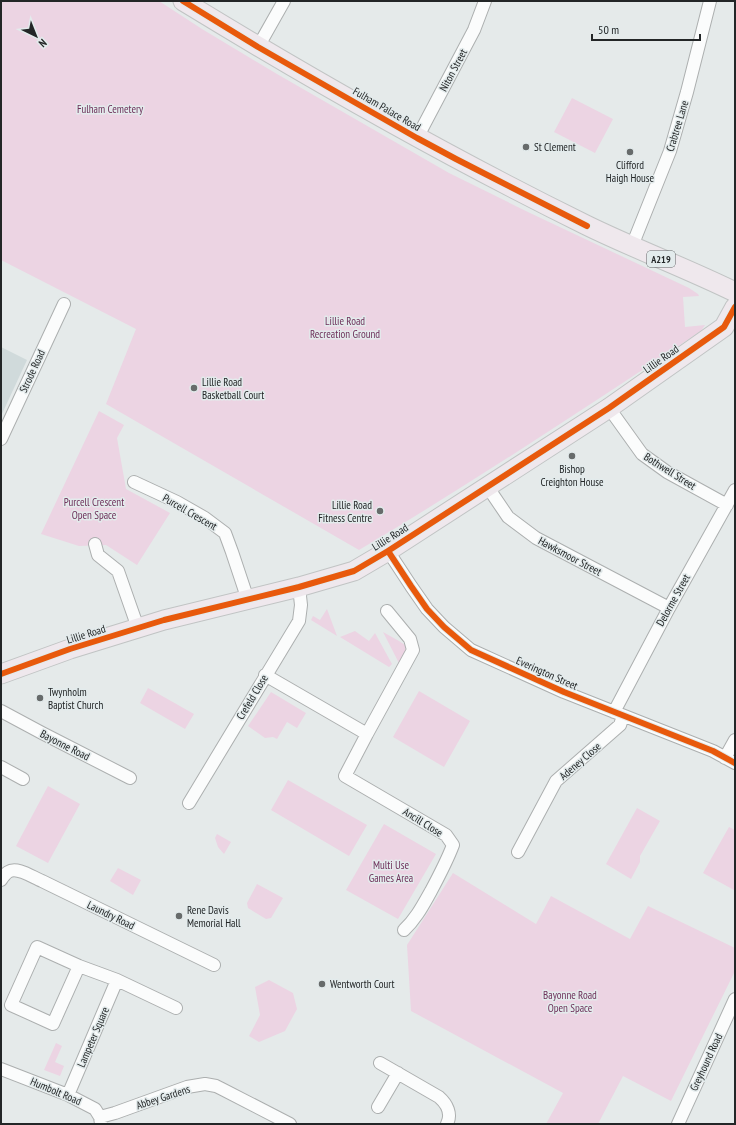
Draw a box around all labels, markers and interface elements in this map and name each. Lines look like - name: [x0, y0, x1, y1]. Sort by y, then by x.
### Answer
- north arrow: [16, 16, 56, 56]
- scale bar: [592, 16, 700, 42]
- text: 50 m: [598, 22, 619, 37]
- text: N: [36, 36, 50, 50]
- street label: Niton Street: [436, 46, 470, 94]
- street label: Fulham Palace Road: [351, 84, 424, 134]
- street label: Crabtree Lane: [663, 98, 692, 153]
- park label: Fulham Cemetery: [77, 102, 144, 116]
- place label: St Clement: [534, 140, 576, 154]
- marker: St Clement: [521, 142, 531, 152]
- marker: Clifford Haigh House: [625, 147, 635, 157]
- place label: Clifford Haigh House: [606, 158, 655, 185]
- road number: A219: [647, 251, 675, 267]
- park label: Lillie Road Recreation Ground: [310, 314, 380, 341]
- street label: Lillie Road: [641, 342, 682, 376]
- street label: Strode Road: [16, 347, 48, 395]
- place label: Lillie Road Basketball Court: [202, 375, 264, 402]
- marker: Lillie Road Basketball Court: [189, 383, 199, 393]
- street label: Bothwell Street: [641, 449, 699, 493]
- marker: Bishop Creighton House: [567, 451, 577, 461]
- place label: Bishop Creighton House: [541, 462, 604, 489]
- street label: Purcell Crescent: [160, 491, 220, 533]
- park label: Purcell Crescent Open Space: [64, 495, 124, 522]
- place label: Lillie Road Fitness Centre: [318, 498, 372, 525]
- marker: Lillie Road Fitness Centre: [375, 506, 385, 516]
- street label: Lillie Road: [369, 520, 411, 554]
- street label: Hawksmoor Street: [536, 533, 604, 579]
- street label: Delorme Street: [653, 571, 693, 629]
- street label: Lillie Road: [65, 621, 107, 647]
- street label: Everington Street: [514, 653, 580, 693]
- street label: Crefeld Close: [233, 672, 271, 722]
- place label: Twynholm Baptist Church: [48, 685, 103, 712]
- marker: Twynholm Baptist Church: [35, 693, 45, 703]
- street label: Bayonne Road: [38, 727, 92, 764]
- street label: Adeney Close: [556, 739, 604, 783]
- street label: Ancill Close: [400, 804, 446, 840]
- park label: Multi Use Games Area: [369, 858, 413, 885]
- street label: Laundry Road: [85, 898, 137, 933]
- place label: Rene Davis Memorial Hall: [187, 903, 241, 930]
- marker: Rene Davis Memorial Hall: [174, 911, 184, 921]
- place label: Wentworth Court: [330, 977, 395, 991]
- marker: Wentworth Court: [317, 979, 327, 989]
- park label: Bayonne Road Open Space: [543, 988, 597, 1015]
- street label: Lampeter Square: [74, 1004, 112, 1069]
- street label: Greyhound Road: [687, 1031, 726, 1093]
- street label: Humbolt Road: [28, 1074, 84, 1108]
- street label: Abbey Gardens: [134, 1082, 192, 1112]

